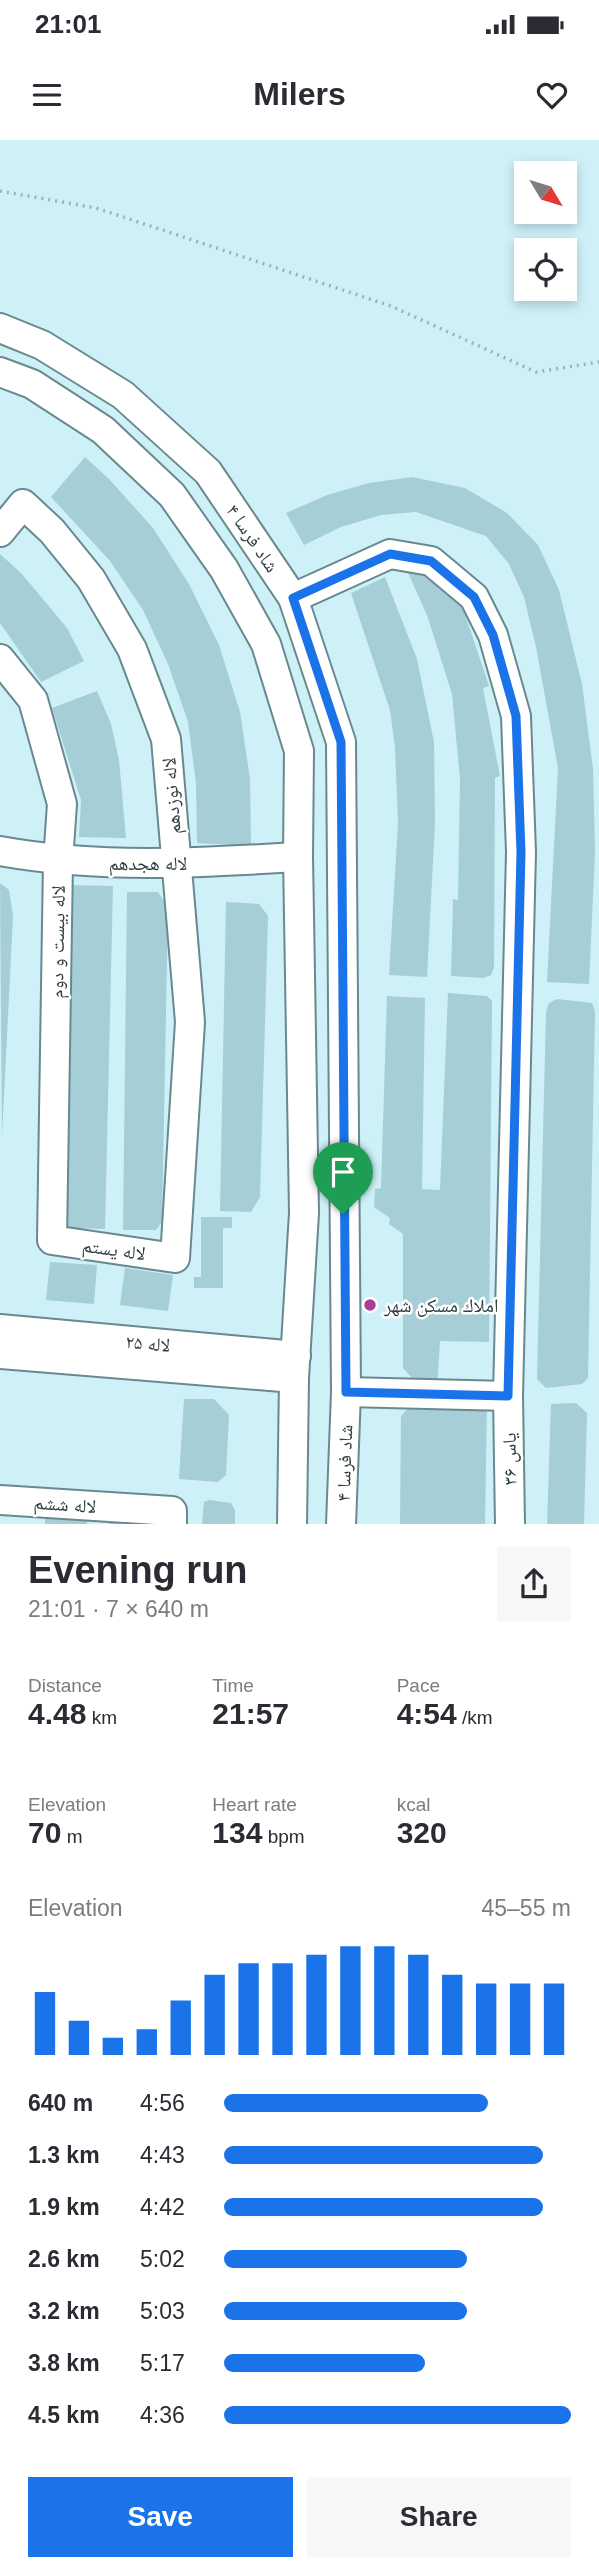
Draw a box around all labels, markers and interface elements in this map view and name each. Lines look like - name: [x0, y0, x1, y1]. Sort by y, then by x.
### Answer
- text: 21:01: [35, 9, 102, 39]
- icon: menu: [28, 76, 66, 114]
- text: Milers: [253, 76, 346, 112]
- icon: heart: [533, 76, 571, 114]
- north arrow: [514, 161, 578, 224]
- map controls: [514, 161, 577, 301]
- button: locate: [514, 238, 577, 301]
- street label: شاد فرسا ۴: [221, 500, 283, 577]
- street label: لاله نوزدهم: [158, 757, 187, 835]
- street label: لاله هجدهم: [109, 853, 187, 876]
- street label: لاله بیست و دوم: [46, 885, 72, 999]
- pin: [313, 1142, 373, 1214]
- icon: arrive: [324, 1153, 362, 1191]
- street label: لاله یستم: [81, 1235, 147, 1266]
- place label: املاك مسكن شهر: [383, 1295, 498, 1317]
- marker: املاك مسكن شهر: [362, 1297, 378, 1313]
- street label: لاله ۲۵: [125, 1331, 171, 1356]
- street label: شاد فرسا ۴: [333, 1424, 357, 1502]
- street label: یاس ۳۶: [499, 1432, 521, 1486]
- street label: لاله ششم: [33, 1492, 97, 1519]
- button: share: [497, 1547, 571, 1621]
- text: Evening run: [28, 1549, 248, 1591]
- text: 21:01 · 7 × 640 m: [28, 1596, 209, 1622]
- text: Distance: [28, 1675, 102, 1696]
- text: Time: [212, 1675, 254, 1696]
- text: Pace: [397, 1675, 440, 1696]
- text: 4.48: [28, 1697, 86, 1730]
- text: 21:57: [212, 1697, 289, 1730]
- text: 4:54: [397, 1697, 457, 1730]
- text: km: [86, 1707, 117, 1728]
- text: /km: [457, 1707, 493, 1728]
- text: Elevation: [28, 1794, 106, 1815]
- text: Heart rate: [212, 1794, 297, 1815]
- text: kcal: [397, 1794, 430, 1815]
- text: 70: [28, 1816, 61, 1849]
- text: 134: [212, 1816, 262, 1849]
- text: 320: [397, 1816, 447, 1849]
- text: m: [61, 1826, 82, 1847]
- text: bpm: [262, 1826, 305, 1847]
- text: Elevation: [28, 1895, 123, 1921]
- text: 45–55 m: [481, 1895, 571, 1921]
- text: 640 m: [28, 2090, 93, 2116]
- text: 4:56: [140, 2090, 185, 2116]
- text: 1.3 km: [28, 2142, 100, 2168]
- text: 4:43: [140, 2142, 185, 2168]
- text: 1.9 km: [28, 2194, 100, 2220]
- text: 4:42: [140, 2194, 185, 2220]
- text: 2.6 km: [28, 2246, 100, 2272]
- text: 5:02: [140, 2246, 185, 2272]
- text: 3.2 km: [28, 2298, 100, 2324]
- text: 5:03: [140, 2298, 185, 2324]
- text: 3.8 km: [28, 2350, 100, 2376]
- text: 5:17: [140, 2350, 185, 2376]
- text: 4.5 km: [28, 2402, 100, 2428]
- text: 4:36: [140, 2402, 185, 2428]
- button: Save: [28, 2477, 293, 2557]
- button: Share: [307, 2477, 571, 2557]

